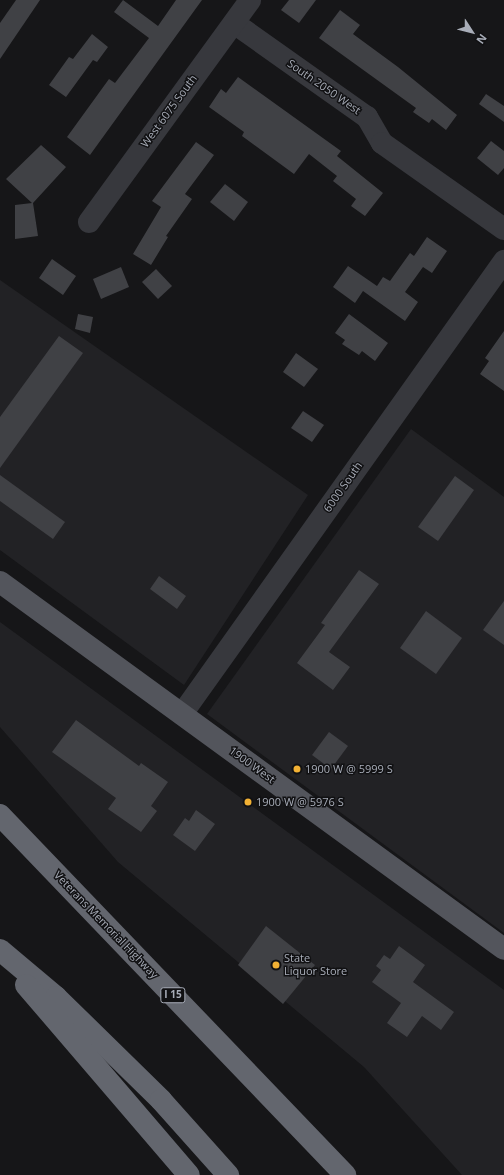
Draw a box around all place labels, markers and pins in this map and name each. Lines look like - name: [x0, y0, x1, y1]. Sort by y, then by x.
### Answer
- place label: 1900 W @ 5999 S: [305, 762, 393, 776]
- marker: 1900 W @ 5999 S: [292, 764, 302, 774]
- place label: 1900 W @ 5976 S: [256, 795, 344, 809]
- marker: 1900 W @ 5976 S: [243, 797, 253, 807]
- place label: State Liquor Store: [284, 952, 347, 978]
- marker: State Liquor Store: [271, 960, 281, 970]

